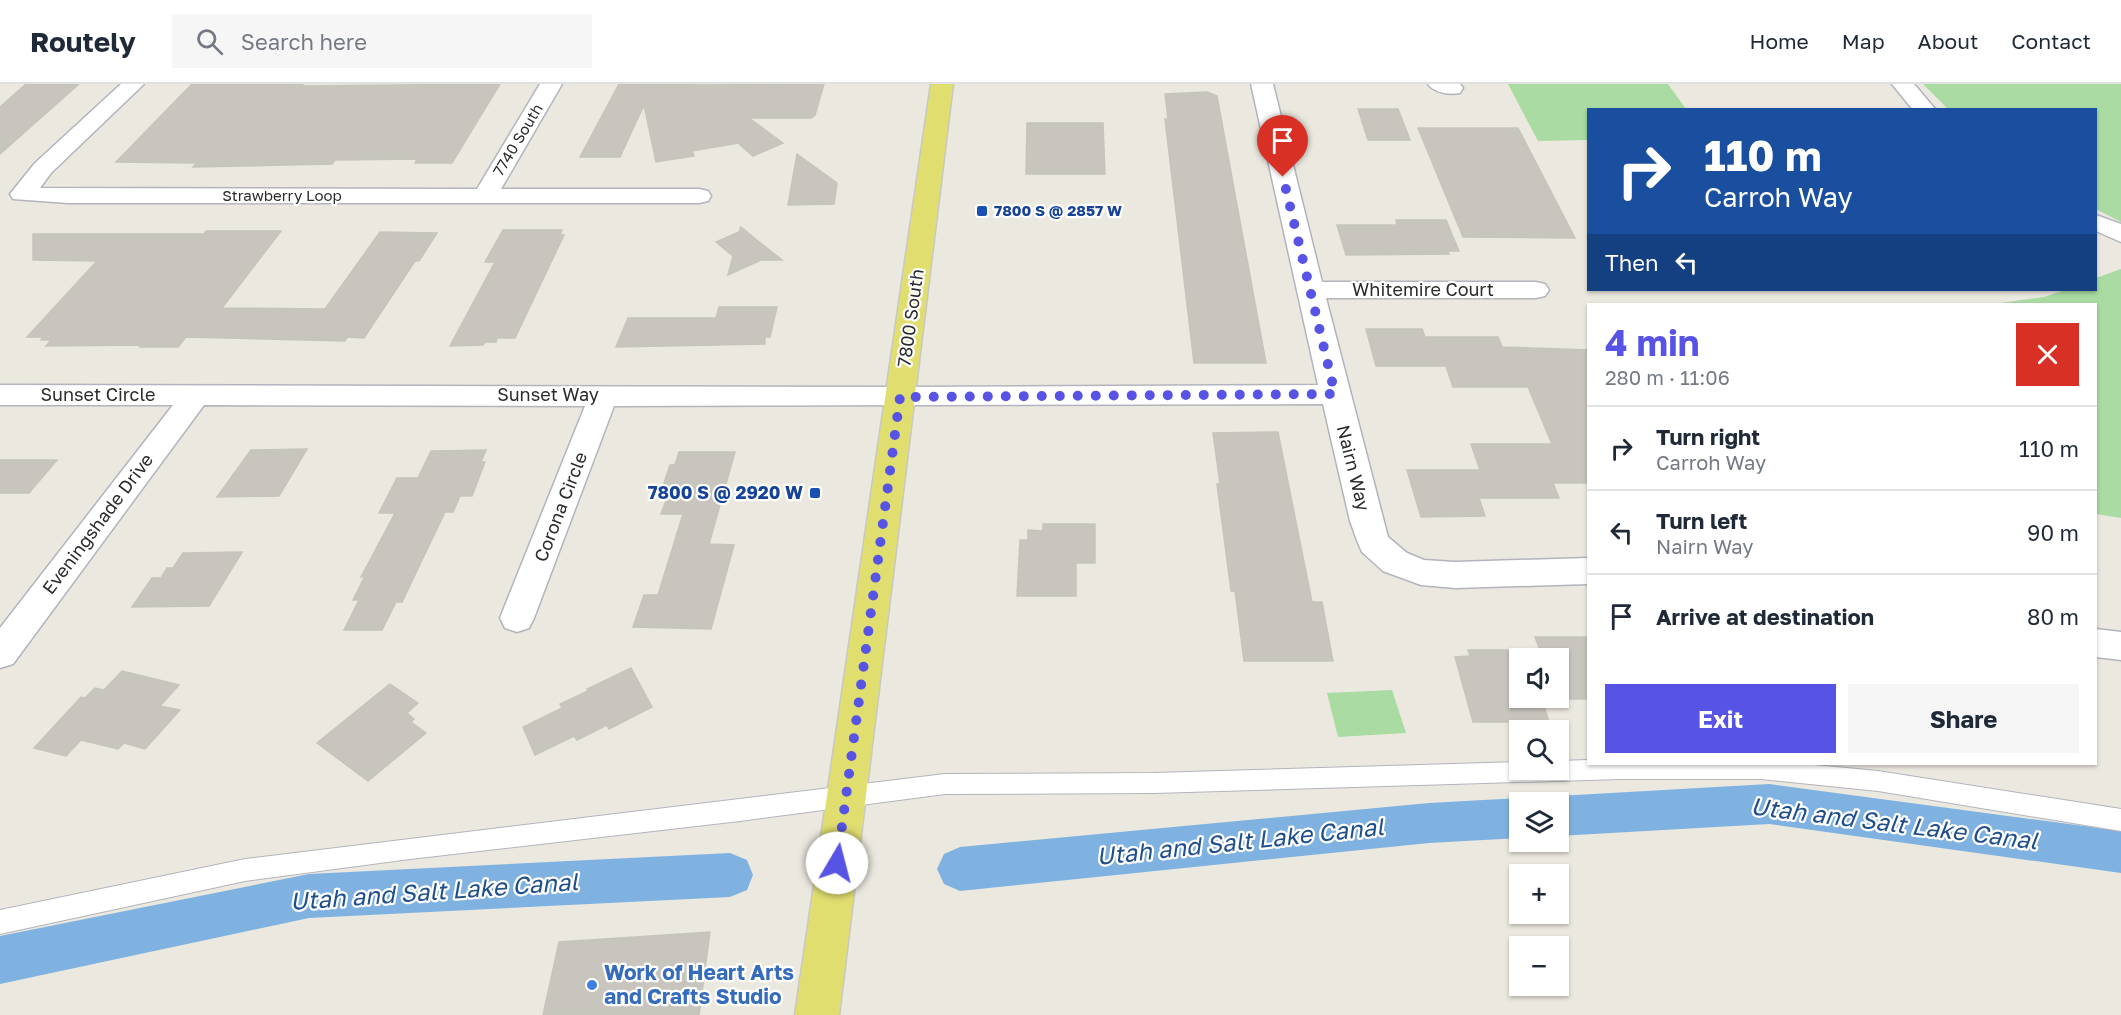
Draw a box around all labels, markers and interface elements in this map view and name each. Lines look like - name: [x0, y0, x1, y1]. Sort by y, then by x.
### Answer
- search box: [172, 14, 592, 68]
- text: Routely: [30, 25, 136, 58]
- icon: search: [193, 25, 226, 58]
- text: Search here: [241, 28, 367, 55]
- text: Home: [1749, 28, 1809, 54]
- text: Map: [1842, 28, 1885, 54]
- text: About: [1918, 28, 1978, 54]
- text: Contact: [2011, 28, 2091, 54]
- street label: 7740 South: [489, 100, 546, 179]
- pin: [1257, 115, 1308, 177]
- icon: arrive: [1266, 124, 1299, 157]
- text: 110 m: [1704, 130, 1822, 180]
- icon: right: [1605, 132, 1683, 210]
- text: Carroh Way: [1704, 181, 1853, 213]
- street label: Strawberry Loop: [222, 186, 342, 204]
- place label: 7800 S @ 2857 W: [994, 201, 1122, 219]
- marker: 7800 S @ 2857 W: [975, 204, 989, 218]
- icon: left: [1670, 246, 1703, 279]
- text: Then: [1605, 249, 1658, 276]
- street label: 7800 South: [892, 267, 928, 368]
- street label: Whitemire Court: [1352, 278, 1494, 300]
- text: 4 min: [1605, 321, 1700, 364]
- button: close: [2016, 323, 2079, 386]
- text: 280 m · 11:06: [1605, 365, 1730, 389]
- street label: Sunset Circle: [41, 383, 155, 405]
- street label: Sunset Way: [497, 383, 599, 405]
- street label: Nairn Way: [1333, 423, 1375, 513]
- text: Turn right: [1656, 423, 1760, 450]
- icon: right: [1605, 432, 1638, 465]
- text: 110 m: [2019, 435, 2079, 462]
- street label: Corona Circle: [529, 448, 591, 565]
- street label: Eveningshade Drive: [37, 449, 157, 598]
- text: Carroh Way: [1656, 450, 1766, 474]
- place label: 7800 S @ 2920 W: [648, 481, 803, 503]
- marker: 7800 S @ 2920 W: [808, 486, 822, 500]
- text: Turn left: [1656, 507, 1747, 534]
- icon: left: [1605, 516, 1638, 549]
- text: 90 m: [2027, 519, 2079, 546]
- text: Nairn Way: [1656, 534, 1753, 558]
- icon: arrive: [1605, 600, 1638, 633]
- text: Arrive at destination: [1656, 603, 1874, 630]
- text: 80 m: [2027, 603, 2079, 630]
- map controls: [1509, 648, 1569, 996]
- button: sound: [1509, 648, 1569, 708]
- button: Exit: [1605, 684, 1836, 753]
- button: Share: [1848, 684, 2079, 753]
- button: search: [1509, 720, 1569, 780]
- water label: Utah and Salt Lake Canal: [1749, 791, 2040, 855]
- button: layers: [1509, 792, 1569, 852]
- water label: Utah and Salt Lake Canal: [1095, 811, 1386, 870]
- position arrow: [805, 831, 869, 895]
- button: +: [1509, 864, 1569, 924]
- water label: Utah and Salt Lake Canal: [289, 866, 580, 915]
- button: −: [1509, 936, 1569, 996]
- place label: Work of Heart Arts and Crafts Studio: [604, 959, 794, 1009]
- marker: Work of Heart Arts and Crafts Studio: [585, 978, 599, 992]

